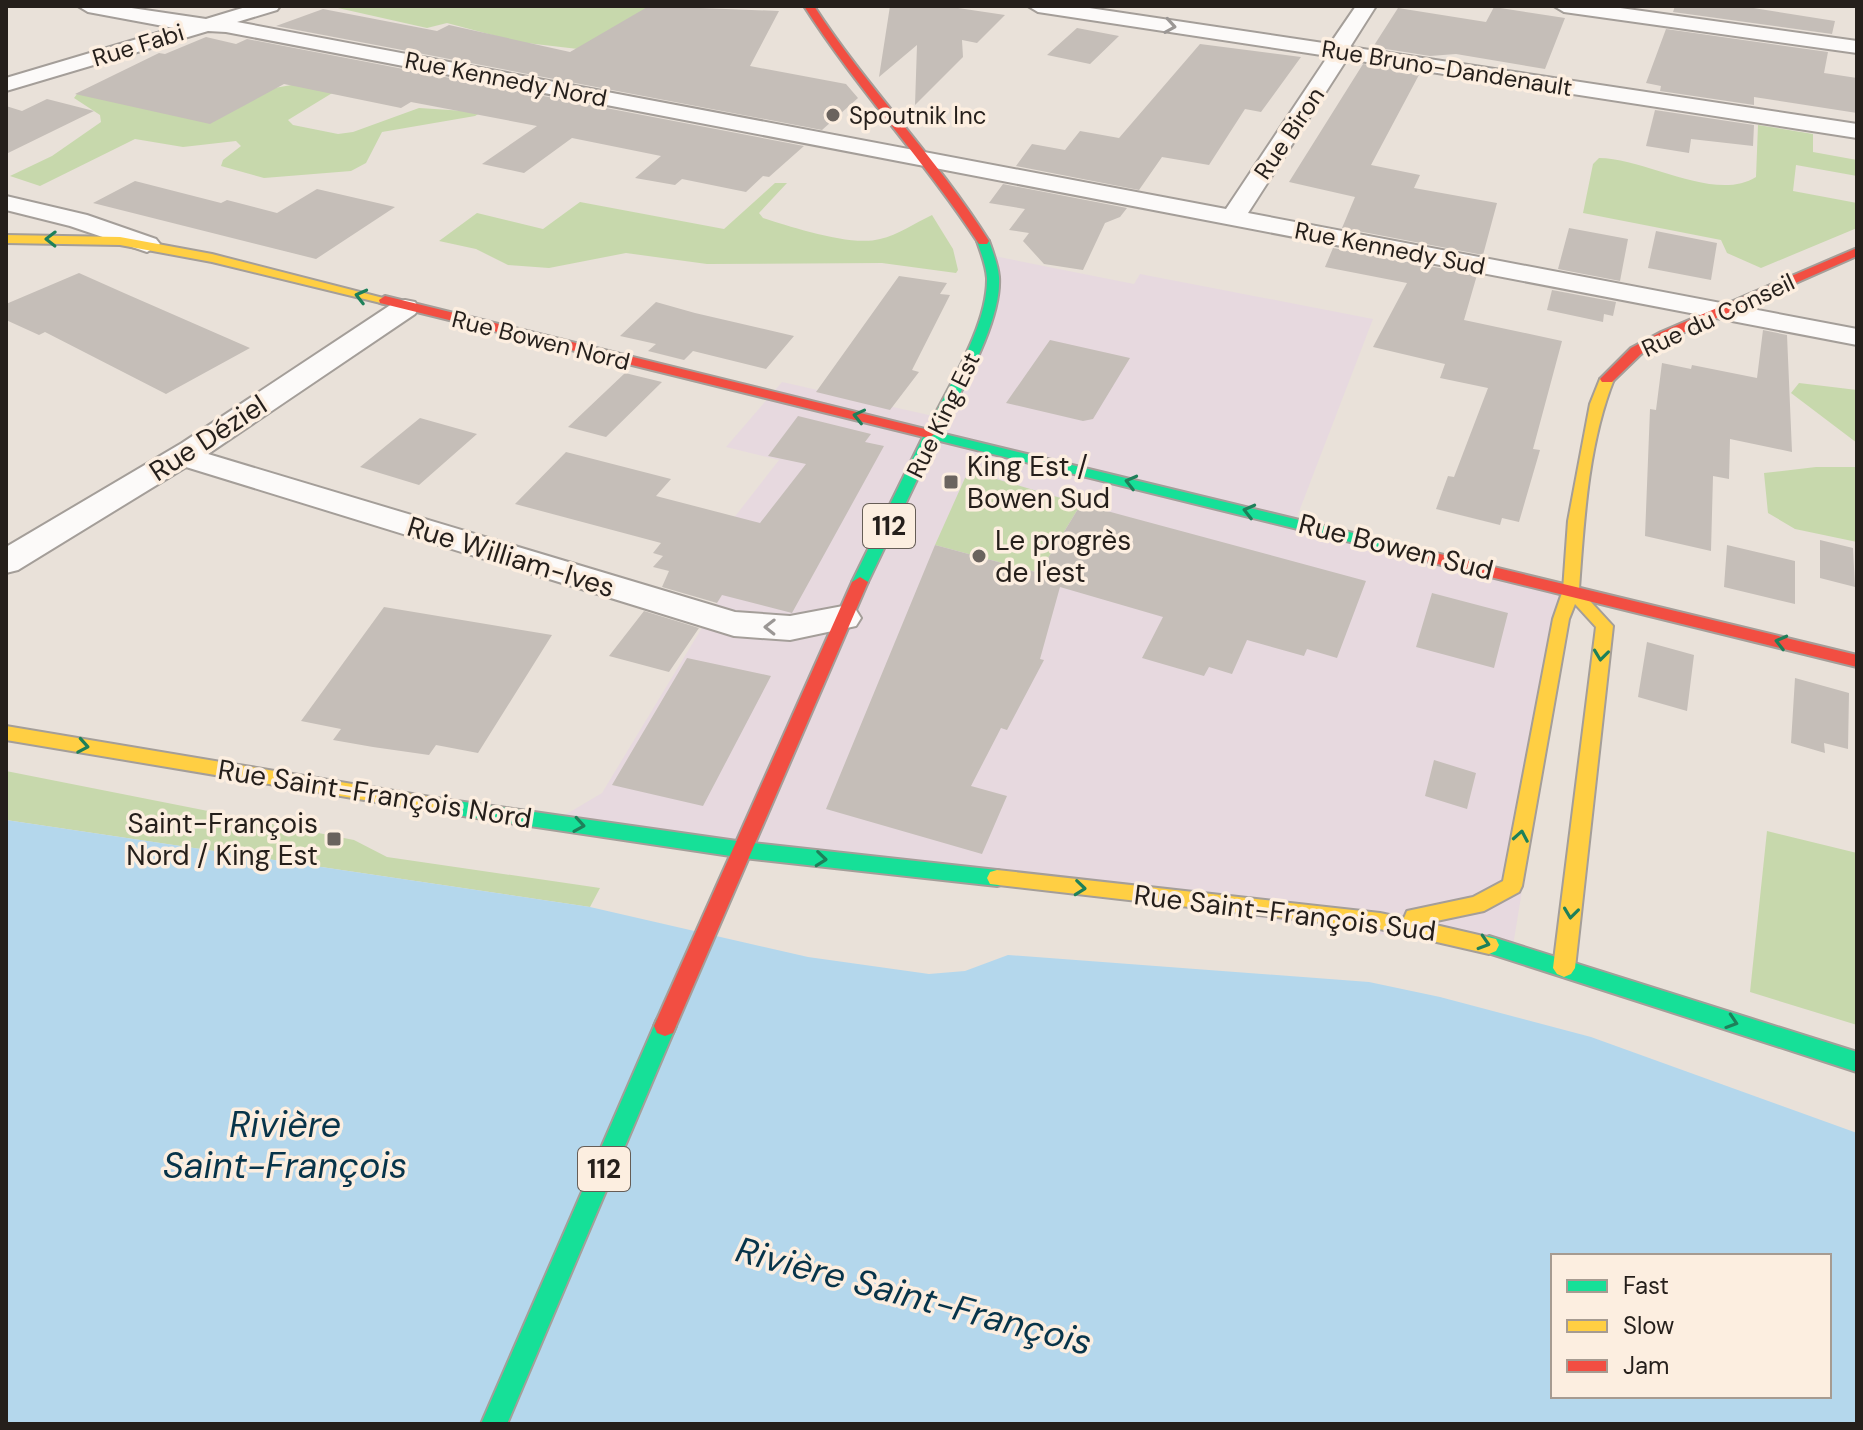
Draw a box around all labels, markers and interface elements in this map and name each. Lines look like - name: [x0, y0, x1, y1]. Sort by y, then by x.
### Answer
- street label: Rue Fabi: [89, 16, 187, 74]
- one-way arrow: [1163, 17, 1177, 34]
- street label: Rue Bruno-Dandenault: [1319, 33, 1575, 103]
- street label: Rue Kennedy Nord: [402, 44, 610, 114]
- street label: Rue Biron: [1247, 81, 1331, 185]
- place label: Spoutnik Inc: [849, 100, 986, 131]
- marker: Spoutnik Inc: [824, 106, 842, 124]
- street label: Rue Kennedy Sud: [1292, 214, 1488, 282]
- one-way arrow: [44, 230, 57, 247]
- street label: Rue du Conseil: [1637, 266, 1799, 364]
- one-way arrow: [354, 289, 368, 306]
- street label: Rue Bowen Nord: [449, 303, 633, 377]
- street label: Rue King Est: [899, 347, 987, 483]
- street label: Rue Déziel: [142, 386, 274, 490]
- one-way arrow: [852, 408, 866, 425]
- place label: King Est / Bowen Sud: [967, 448, 1110, 517]
- marker: King Est / Bowen Sud: [942, 473, 960, 491]
- one-way arrow: [1125, 475, 1139, 492]
- one-way arrow: [1242, 503, 1256, 520]
- road number: 112: [863, 504, 915, 548]
- street label: Rue Bowen Sud: [1295, 505, 1497, 589]
- street label: Rue William-Ives: [403, 508, 619, 606]
- place label: Le progrès de l'est: [995, 522, 1131, 591]
- marker: Le progrès de l'est: [970, 547, 988, 565]
- one-way arrow: [763, 619, 776, 636]
- one-way arrow: [1775, 635, 1789, 652]
- one-way arrow: [1593, 648, 1610, 661]
- one-way arrow: [76, 737, 90, 754]
- street label: Rue Saint-François Nord: [215, 751, 535, 837]
- place label: Saint-François Nord / King Est: [126, 805, 318, 874]
- one-way arrow: [572, 816, 586, 833]
- one-way arrow: [1511, 829, 1528, 843]
- marker: Saint-François Nord / King Est: [325, 830, 343, 848]
- one-way arrow: [815, 850, 828, 867]
- street label: Rue Saint-François Sud: [1132, 876, 1438, 950]
- one-way arrow: [1074, 879, 1087, 896]
- one-way arrow: [1563, 906, 1580, 920]
- one-way arrow: [1476, 934, 1490, 950]
- one-way arrow: [1724, 1012, 1738, 1028]
- water label: Rivière Saint-François: [163, 1101, 407, 1189]
- road number: 112: [578, 1147, 630, 1191]
- water label: Rivière Saint-François: [731, 1226, 1097, 1366]
- legend: [1551, 1254, 1831, 1398]
- text: Fast: [1623, 1270, 1669, 1301]
- text: Slow: [1623, 1310, 1674, 1341]
- text: Jam: [1623, 1350, 1669, 1381]

